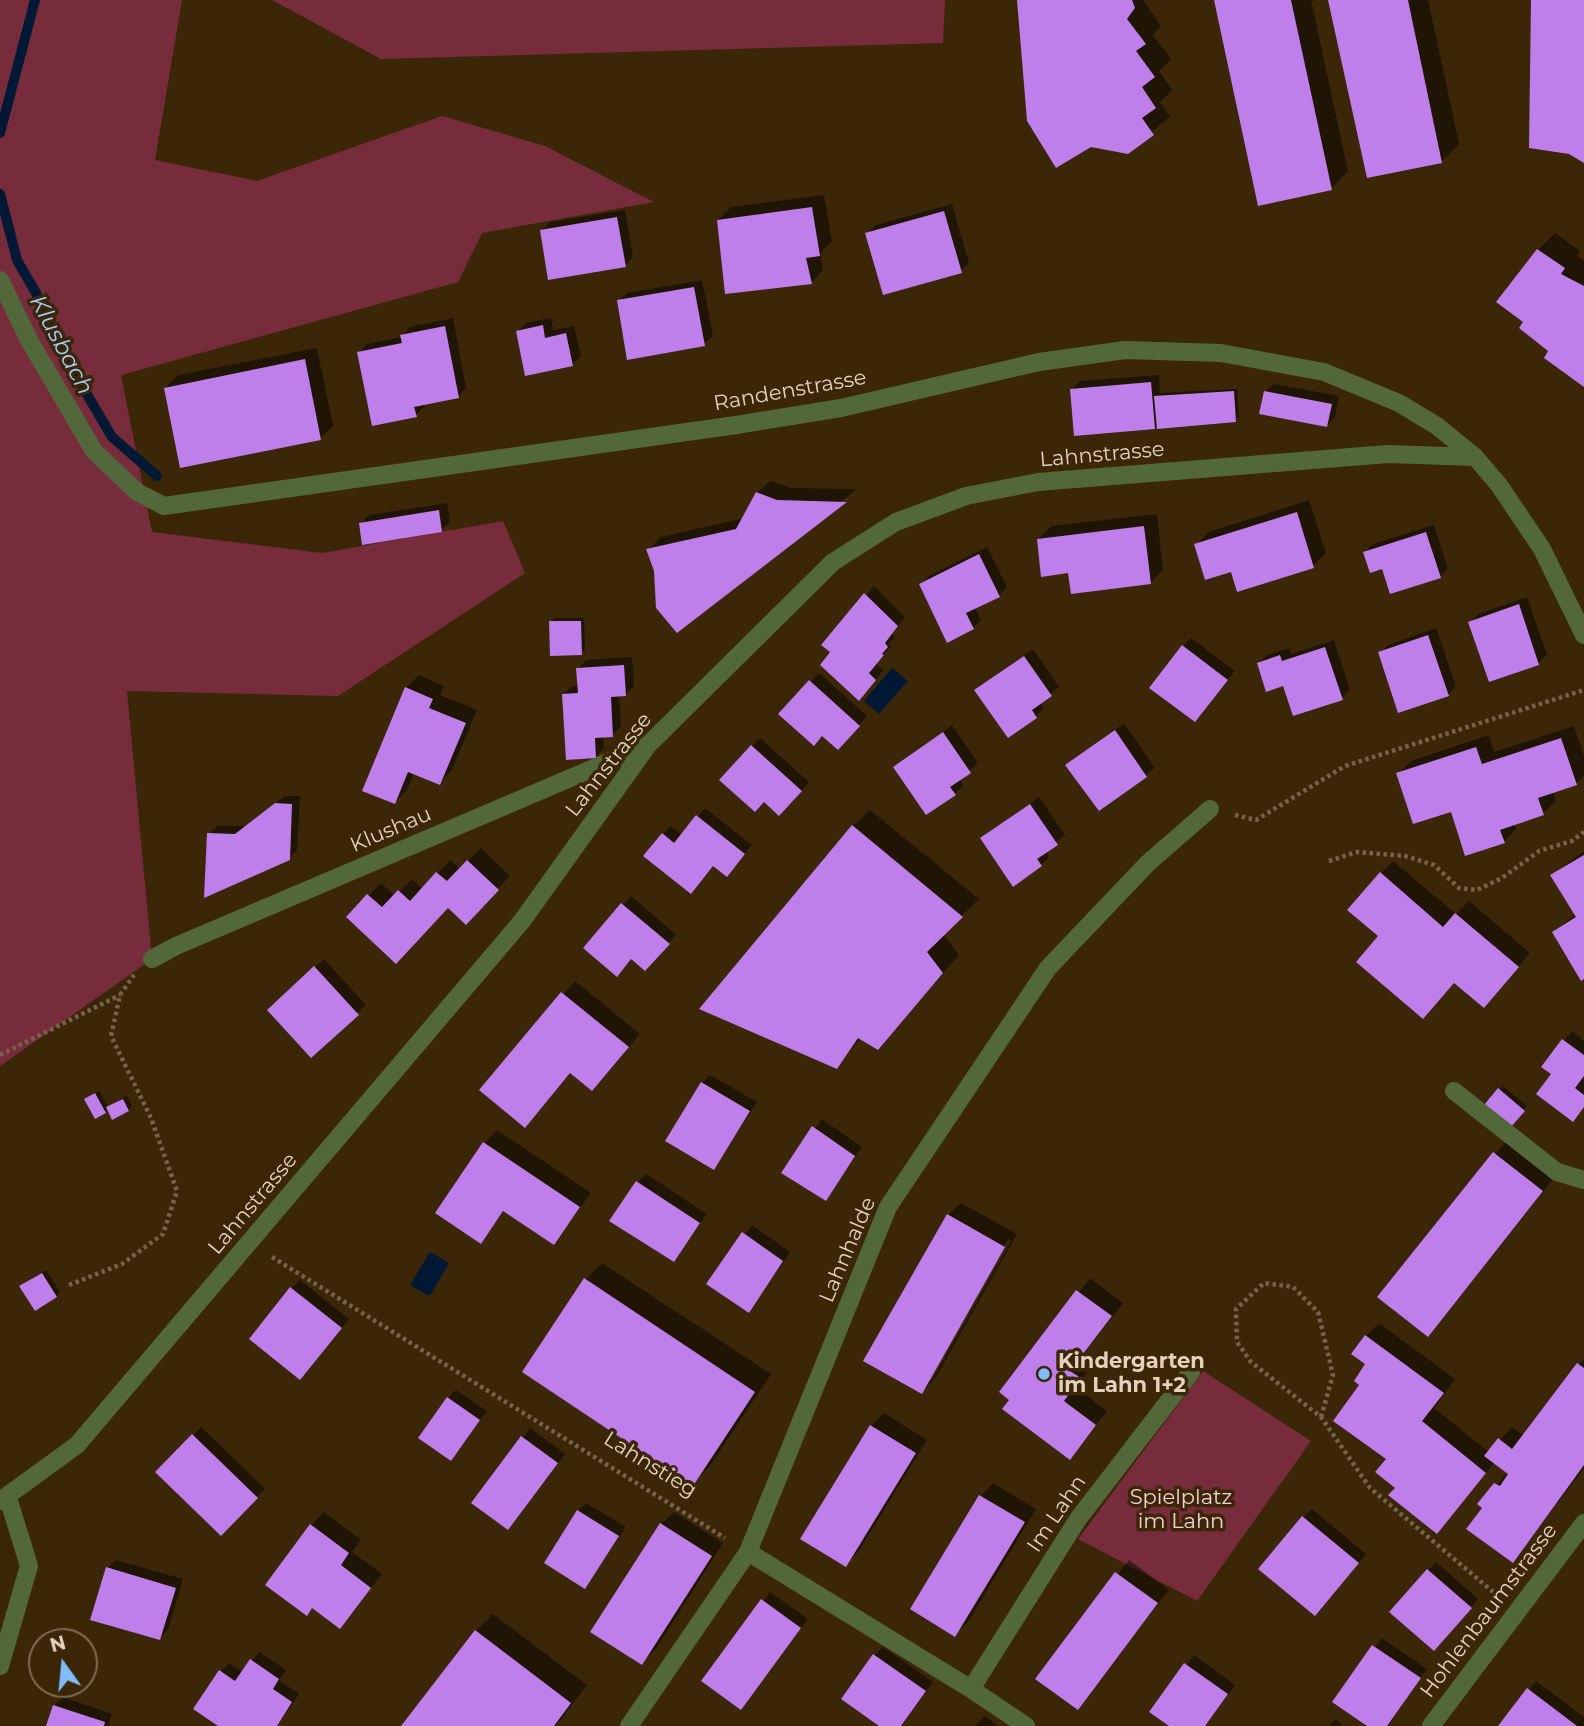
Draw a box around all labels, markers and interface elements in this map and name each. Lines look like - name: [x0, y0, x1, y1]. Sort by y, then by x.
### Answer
- water label: Klusbach: [23, 291, 99, 399]
- street label: Randenstrasse: [712, 365, 868, 417]
- street label: Lahnstrasse: [1039, 437, 1165, 473]
- street label: Lahnstrasse: [561, 708, 657, 822]
- street label: Klushau: [347, 802, 435, 858]
- street label: Lahnstrasse: [203, 1148, 303, 1260]
- street label: Lahnhalde: [814, 1193, 882, 1307]
- place label: Kindergarten im Lahn 1+2: [1058, 1349, 1205, 1399]
- marker: Kindergarten im Lahn 1+2: [1036, 1366, 1052, 1382]
- street label: Lahnstieg: [599, 1427, 701, 1503]
- street label: Im Lahn: [1022, 1471, 1092, 1557]
- park label: Spielplatz im Lahn: [1130, 1485, 1232, 1535]
- street label: Hohlenbaumstrasse: [1415, 1519, 1563, 1703]
- north arrow: [28, 1628, 98, 1698]
- text: N: [48, 1631, 68, 1657]

